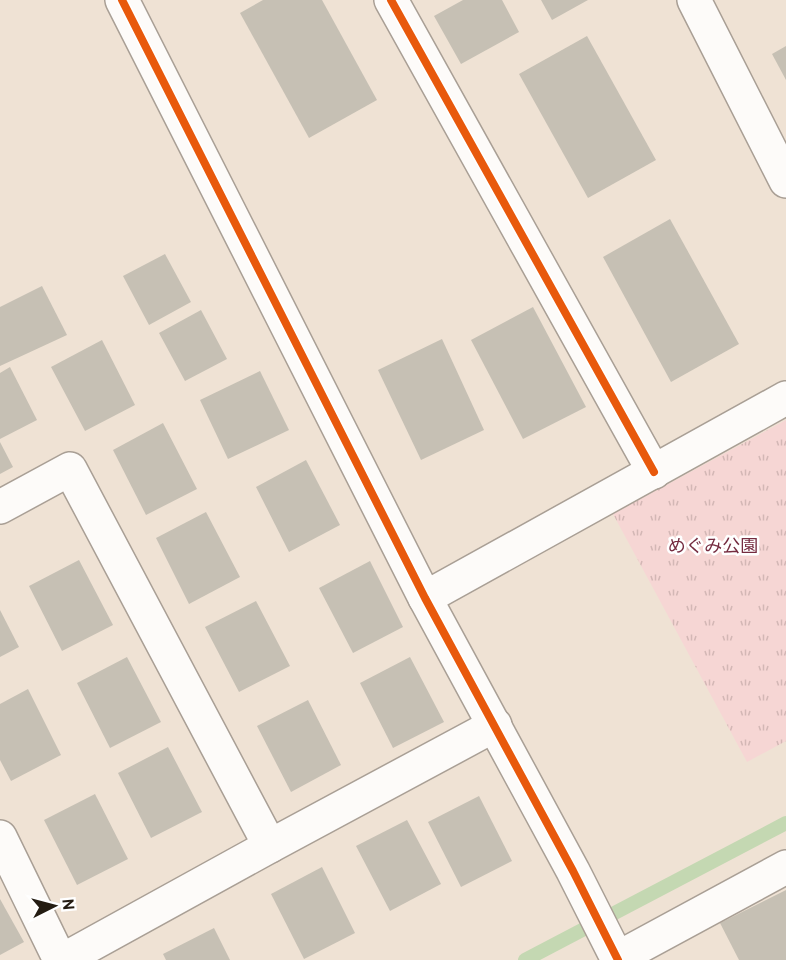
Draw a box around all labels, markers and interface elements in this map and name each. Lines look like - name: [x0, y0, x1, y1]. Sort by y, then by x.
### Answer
- park label: めぐみ公園: [668, 536, 758, 559]
- north arrow: [24, 876, 84, 936]
- text: N: [56, 898, 77, 911]

